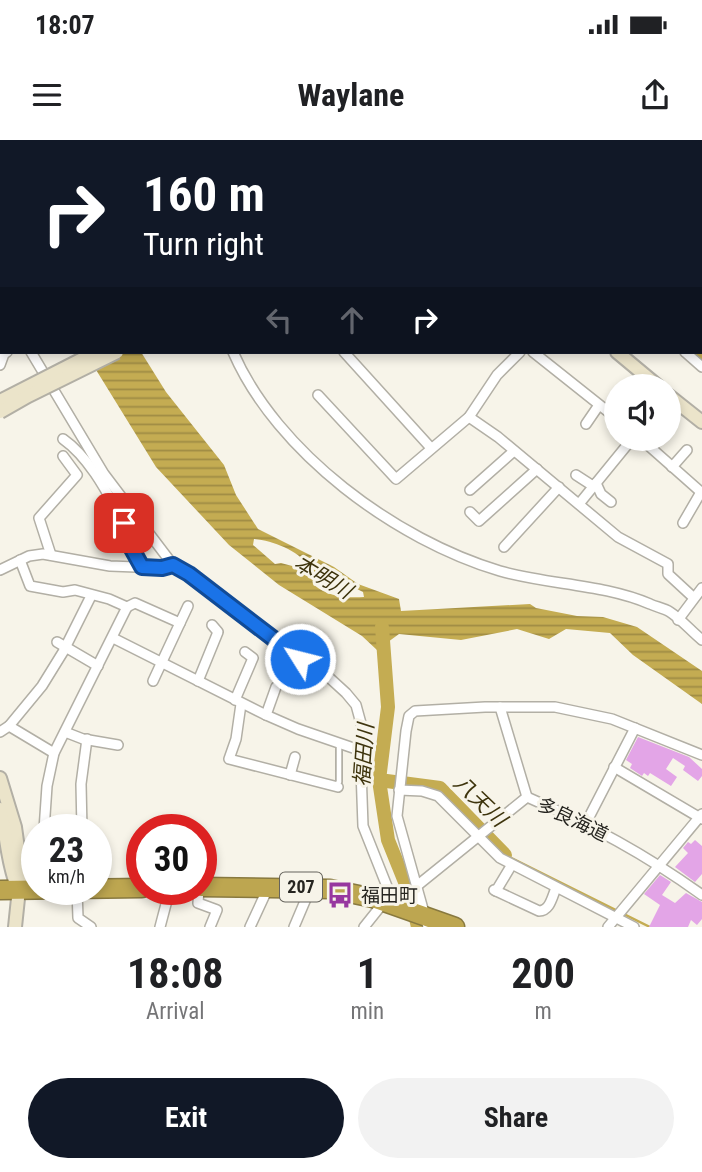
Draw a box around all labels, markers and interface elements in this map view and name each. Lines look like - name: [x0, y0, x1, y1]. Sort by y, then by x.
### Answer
- text: 18:07: [35, 10, 95, 40]
- icon: menu: [28, 76, 66, 114]
- text: Waylane: [298, 76, 404, 114]
- icon: share: [636, 76, 674, 114]
- text: 160 m: [143, 166, 265, 223]
- icon: right: [28, 168, 119, 259]
- text: Turn right: [143, 225, 264, 263]
- icon: left: [260, 301, 298, 339]
- icon: ahead: [333, 301, 371, 339]
- icon: right: [406, 301, 444, 339]
- map controls: [604, 374, 681, 451]
- button: sound: [604, 374, 681, 451]
- pin: [94, 493, 154, 553]
- icon: arrive: [105, 504, 143, 542]
- water label: 本明川: [290, 550, 358, 605]
- position arrow: [263, 622, 337, 696]
- water label: 福田川: [350, 721, 378, 787]
- water label: 八天川: [449, 770, 512, 833]
- street label: 多良海道: [534, 792, 612, 846]
- speed limit sign: 30: [126, 814, 217, 905]
- text: 23: [49, 830, 84, 871]
- text: km/h: [48, 866, 85, 887]
- road number: 207: [280, 872, 322, 902]
- bus stop icon: 福田町: [325, 880, 355, 910]
- place label: 福田町: [361, 884, 418, 907]
- text: 18:08: [127, 949, 223, 998]
- text: 1: [357, 949, 378, 998]
- text: 200: [511, 949, 575, 998]
- text: Arrival: [146, 998, 204, 1025]
- text: min: [350, 998, 384, 1025]
- text: m: [534, 998, 552, 1025]
- button: Exit: [28, 1078, 344, 1158]
- button: Share: [358, 1078, 674, 1158]

